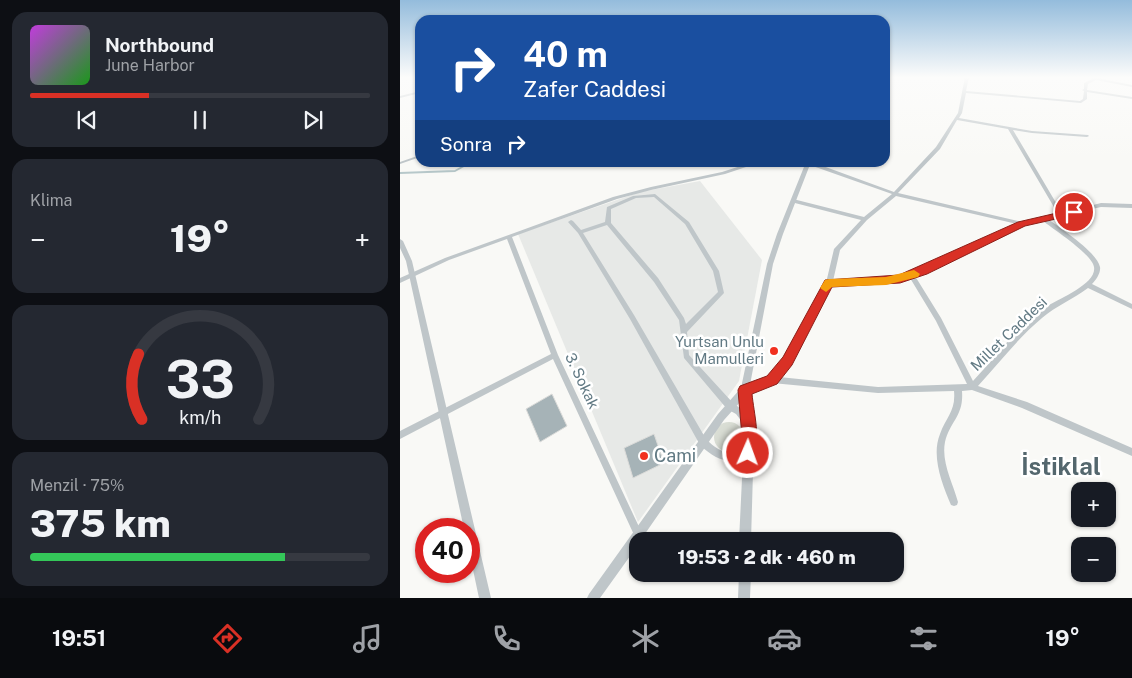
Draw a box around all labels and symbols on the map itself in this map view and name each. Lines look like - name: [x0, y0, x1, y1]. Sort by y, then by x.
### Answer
- pin: [1053, 191, 1095, 233]
- street label: Millet Caddesi: [967, 293, 1050, 374]
- place label: Yurtsan Unlu Mamulleri: [675, 333, 764, 367]
- marker: Yurtsan Unlu Mamulleri: [768, 345, 780, 357]
- street label: 3. Sokak: [562, 350, 603, 411]
- position arrow: [721, 426, 773, 478]
- place label: Cami: [654, 445, 696, 466]
- marker: Cami: [638, 450, 650, 462]
- district label: İstiklal: [1021, 452, 1101, 480]
- speed limit sign: 40: [415, 518, 480, 583]

